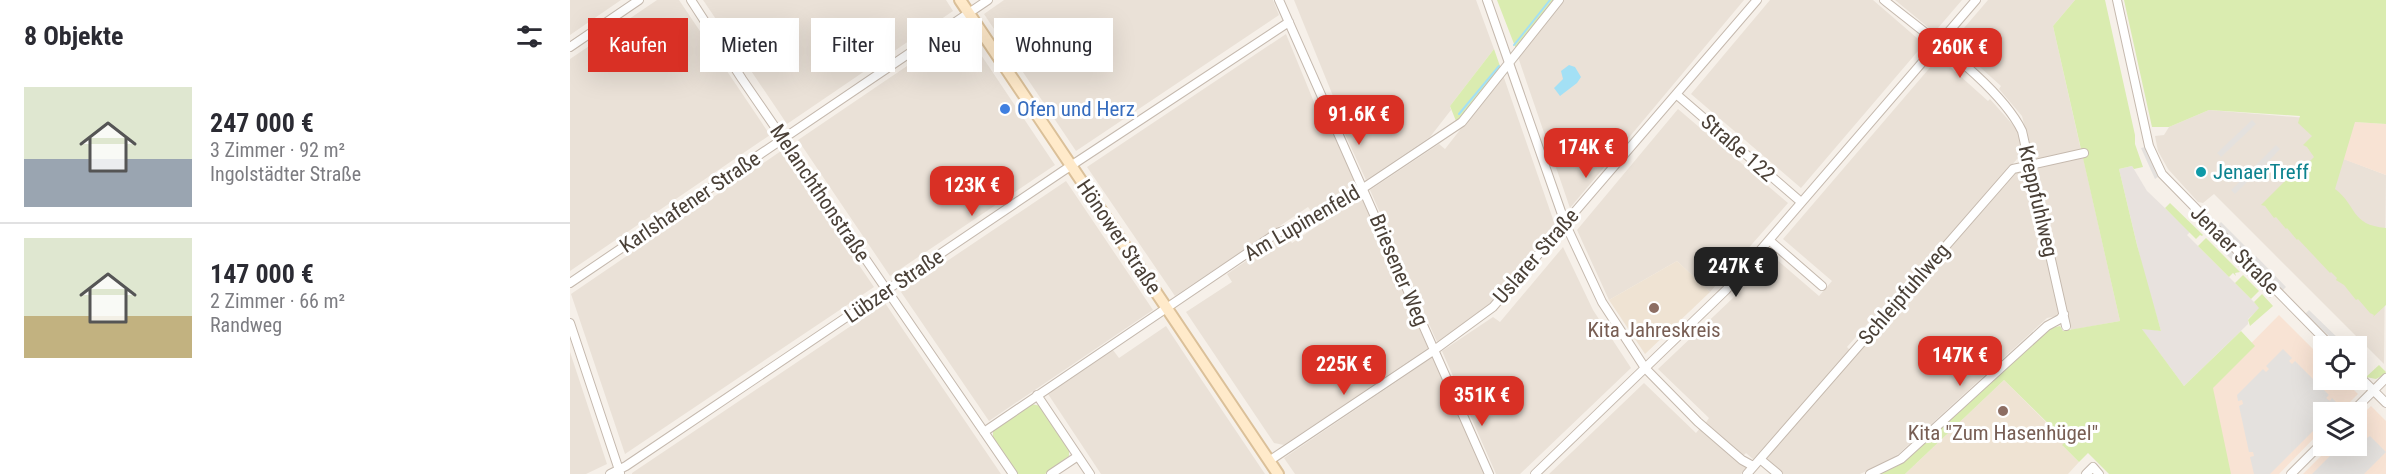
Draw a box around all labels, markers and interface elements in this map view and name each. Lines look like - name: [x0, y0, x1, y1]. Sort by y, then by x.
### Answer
- chip: Kaufen: [588, 18, 688, 72]
- chip: Mieten: [700, 18, 799, 72]
- chip: Filter: [811, 18, 895, 72]
- chip: Neu: [907, 18, 982, 72]
- chip: Wohnung: [994, 18, 1113, 72]
- icon: filters: [513, 20, 546, 53]
- text: 8 Objekte: [24, 21, 123, 51]
- pin: 260K €: [1911, 28, 2009, 79]
- text: 260K €: [1932, 35, 1988, 59]
- pin: 91.6K €: [1304, 95, 1414, 146]
- place label: Ofen und Herz: [1017, 97, 1135, 121]
- marker: Ofen und Herz: [998, 102, 1012, 116]
- text: 91.6K €: [1328, 102, 1390, 126]
- text: 247 000 €: [210, 108, 314, 138]
- street label: Straße 122: [1696, 109, 1780, 187]
- icon: home: [72, 111, 144, 183]
- street label: Melanchthonstraße: [765, 120, 875, 266]
- pin: 174K €: [1537, 128, 1635, 179]
- text: 174K €: [1558, 135, 1614, 159]
- text: 3 Zimmer · 92 m²: [210, 138, 345, 162]
- street label: Kreppfuhlweg: [2014, 143, 2062, 259]
- street label: Karlshafener Straße: [615, 146, 765, 258]
- place label: JenaerTreff: [2213, 160, 2309, 184]
- text: Ingolstädter Straße: [210, 162, 361, 186]
- marker: JenaerTreff: [2194, 165, 2208, 179]
- pin: 123K €: [923, 166, 1021, 217]
- text: 123K €: [944, 173, 1000, 197]
- street label: Hönower Straße: [1072, 175, 1166, 299]
- street label: Am Lupinenfeld: [1240, 180, 1364, 266]
- street label: Jenaer Straße: [2186, 201, 2284, 299]
- street label: Uslarer Straße: [1488, 204, 1584, 308]
- street label: Briesener Weg: [1365, 211, 1433, 329]
- street label: Schleipfuhlweg: [1854, 239, 1954, 349]
- street label: Lübzer Straße: [840, 244, 948, 328]
- pin: 247K €: [1687, 247, 1785, 298]
- text: 247K €: [1708, 254, 1764, 278]
- text: 147 000 €: [210, 259, 314, 289]
- icon: home: [72, 262, 144, 334]
- text: 2 Zimmer · 66 m²: [210, 289, 345, 313]
- marker: Kita Jahreskreis: [1647, 301, 1661, 315]
- text: Randweg: [210, 313, 282, 337]
- place label: Kita Jahreskreis: [1587, 318, 1721, 342]
- pin: 147K €: [1911, 336, 2009, 387]
- map controls: [2313, 336, 2367, 456]
- button: locate: [2313, 336, 2367, 390]
- text: 147K €: [1932, 343, 1988, 367]
- pin: 225K €: [1295, 345, 1393, 396]
- text: 225K €: [1316, 352, 1372, 376]
- pin: 351K €: [1433, 376, 1531, 427]
- text: 351K €: [1454, 383, 1510, 407]
- button: layers: [2313, 402, 2367, 456]
- marker: Kita "Zum Hasenhügel": [1996, 404, 2010, 418]
- place label: Kita "Zum Hasenhügel": [1908, 421, 2098, 445]

